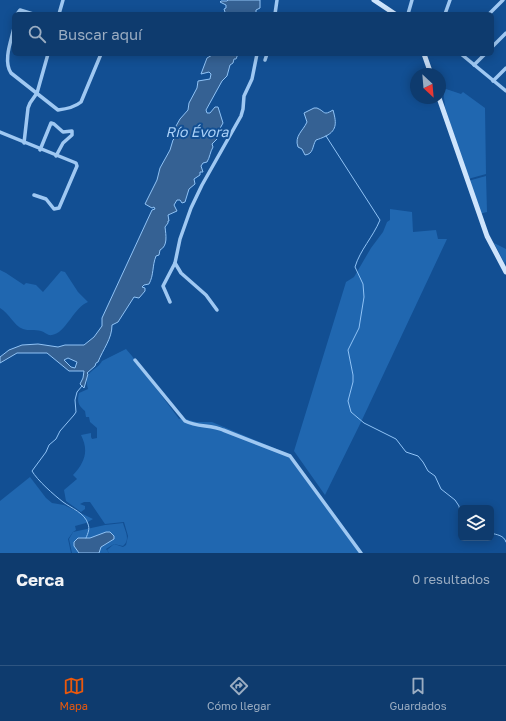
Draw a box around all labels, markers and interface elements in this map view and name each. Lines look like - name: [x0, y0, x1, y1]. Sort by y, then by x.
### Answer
- search box: [12, 12, 494, 56]
- icon: search: [26, 23, 48, 45]
- text: Buscar aquí: [58, 25, 142, 43]
- north arrow: [410, 68, 446, 104]
- water label: Río Évora: [166, 123, 229, 140]
- map controls: [458, 505, 494, 541]
- button: layers: [458, 505, 494, 541]
- text: Cerca: [16, 569, 64, 590]
- text: 0 resultados: [412, 571, 490, 587]
- tab: Mapa: [59, 675, 88, 712]
- tab: Cómo llegar: [207, 675, 271, 712]
- tab: Guardados: [390, 675, 447, 712]

